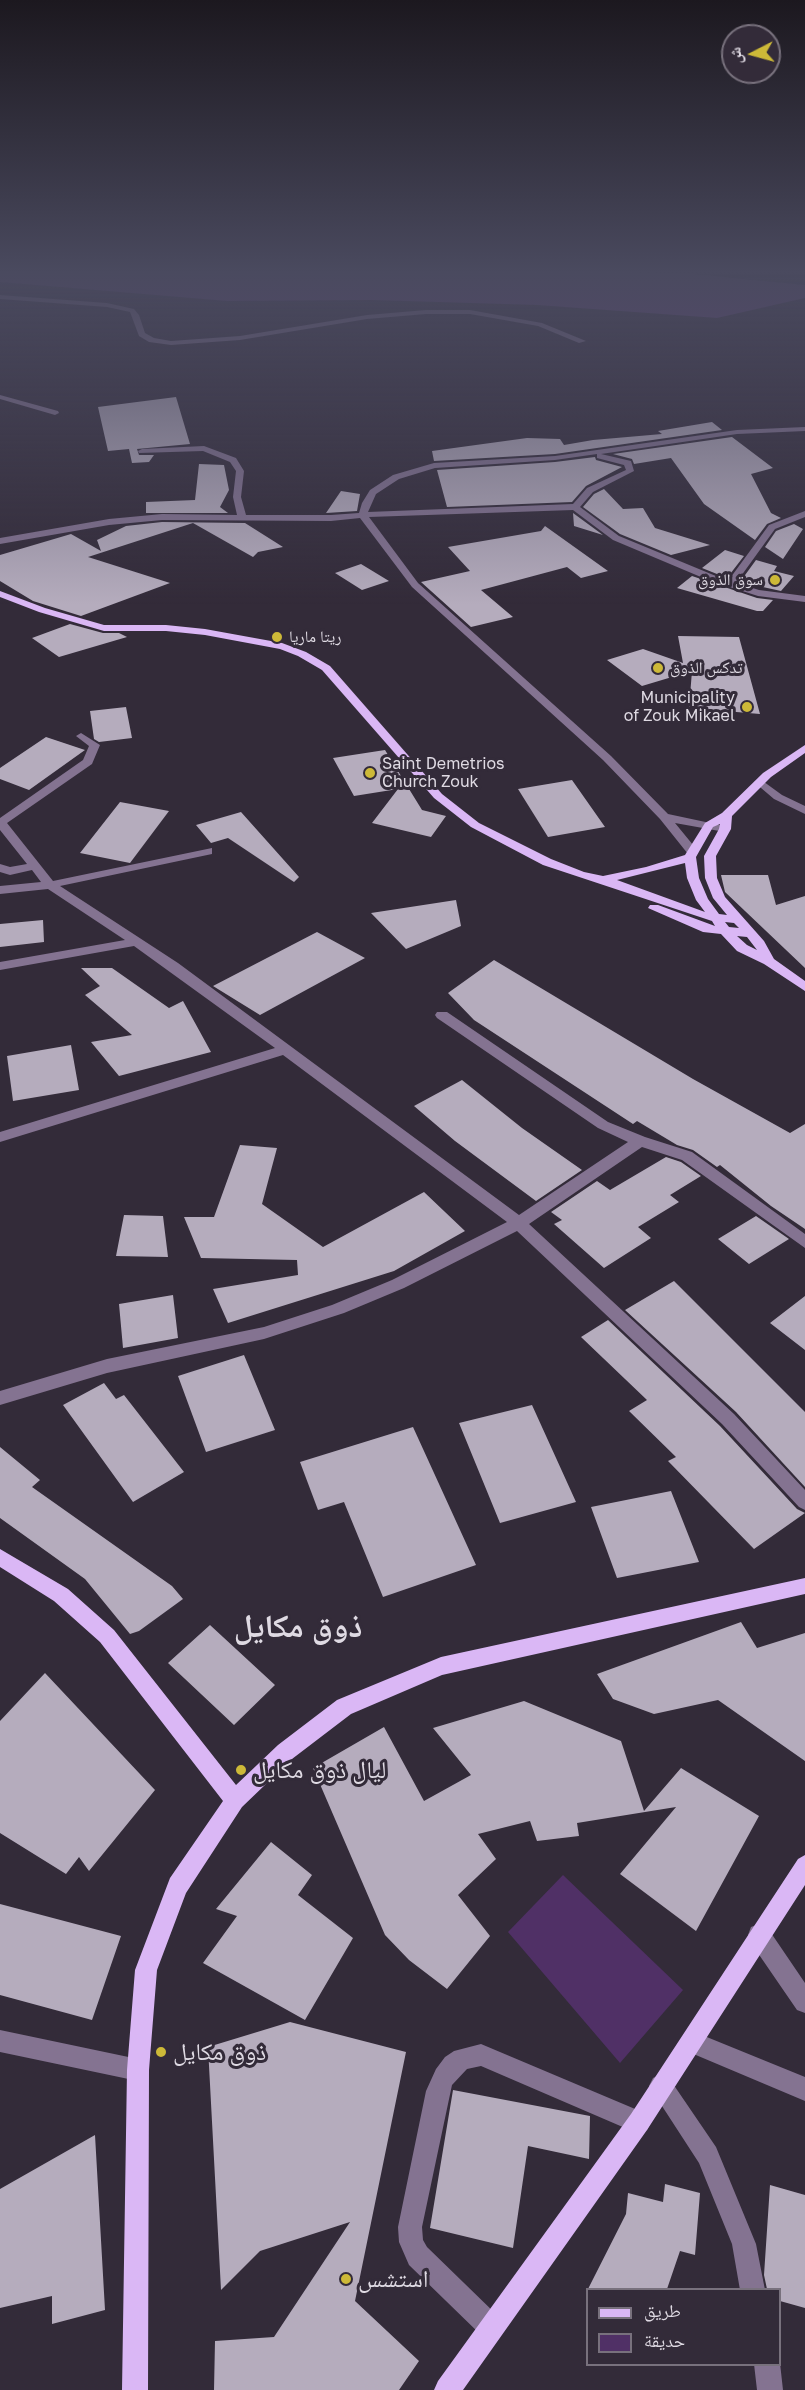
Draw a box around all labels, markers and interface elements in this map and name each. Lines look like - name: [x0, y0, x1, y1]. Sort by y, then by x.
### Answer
- north arrow: [721, 24, 781, 84]
- text: ش: [724, 46, 746, 65]
- place label: سوق الذوق: [698, 570, 763, 590]
- marker: سوق الذوق: [768, 573, 782, 587]
- place label: ريتا ماريا: [289, 627, 342, 647]
- marker: ريتا ماريا: [270, 630, 284, 644]
- place label: تدكس الذوق: [670, 658, 743, 678]
- marker: تدكس الذوق: [651, 661, 665, 675]
- place label: Municipality of Zouk Mikael: [624, 688, 735, 726]
- marker: Municipality of Zouk Mikael: [740, 700, 754, 714]
- place label: Saint Demetrios Church Zouk: [382, 754, 505, 792]
- marker: Saint Demetrios Church Zouk: [363, 766, 377, 780]
- district label: ذوق مكايل: [234, 1608, 362, 1646]
- place label: ليال ذوق مكايل: [253, 1756, 386, 1784]
- marker: ليال ذوق مكايل: [234, 1763, 248, 1777]
- place label: ذوق مكايل: [173, 2038, 266, 2066]
- marker: ذوق مكايل: [154, 2045, 168, 2059]
- place label: استشس: [358, 2265, 428, 2293]
- marker: استشس: [339, 2272, 353, 2286]
- legend: [586, 2288, 781, 2366]
- text: طريق: [644, 2299, 681, 2321]
- text: حديقة: [644, 2329, 685, 2351]

